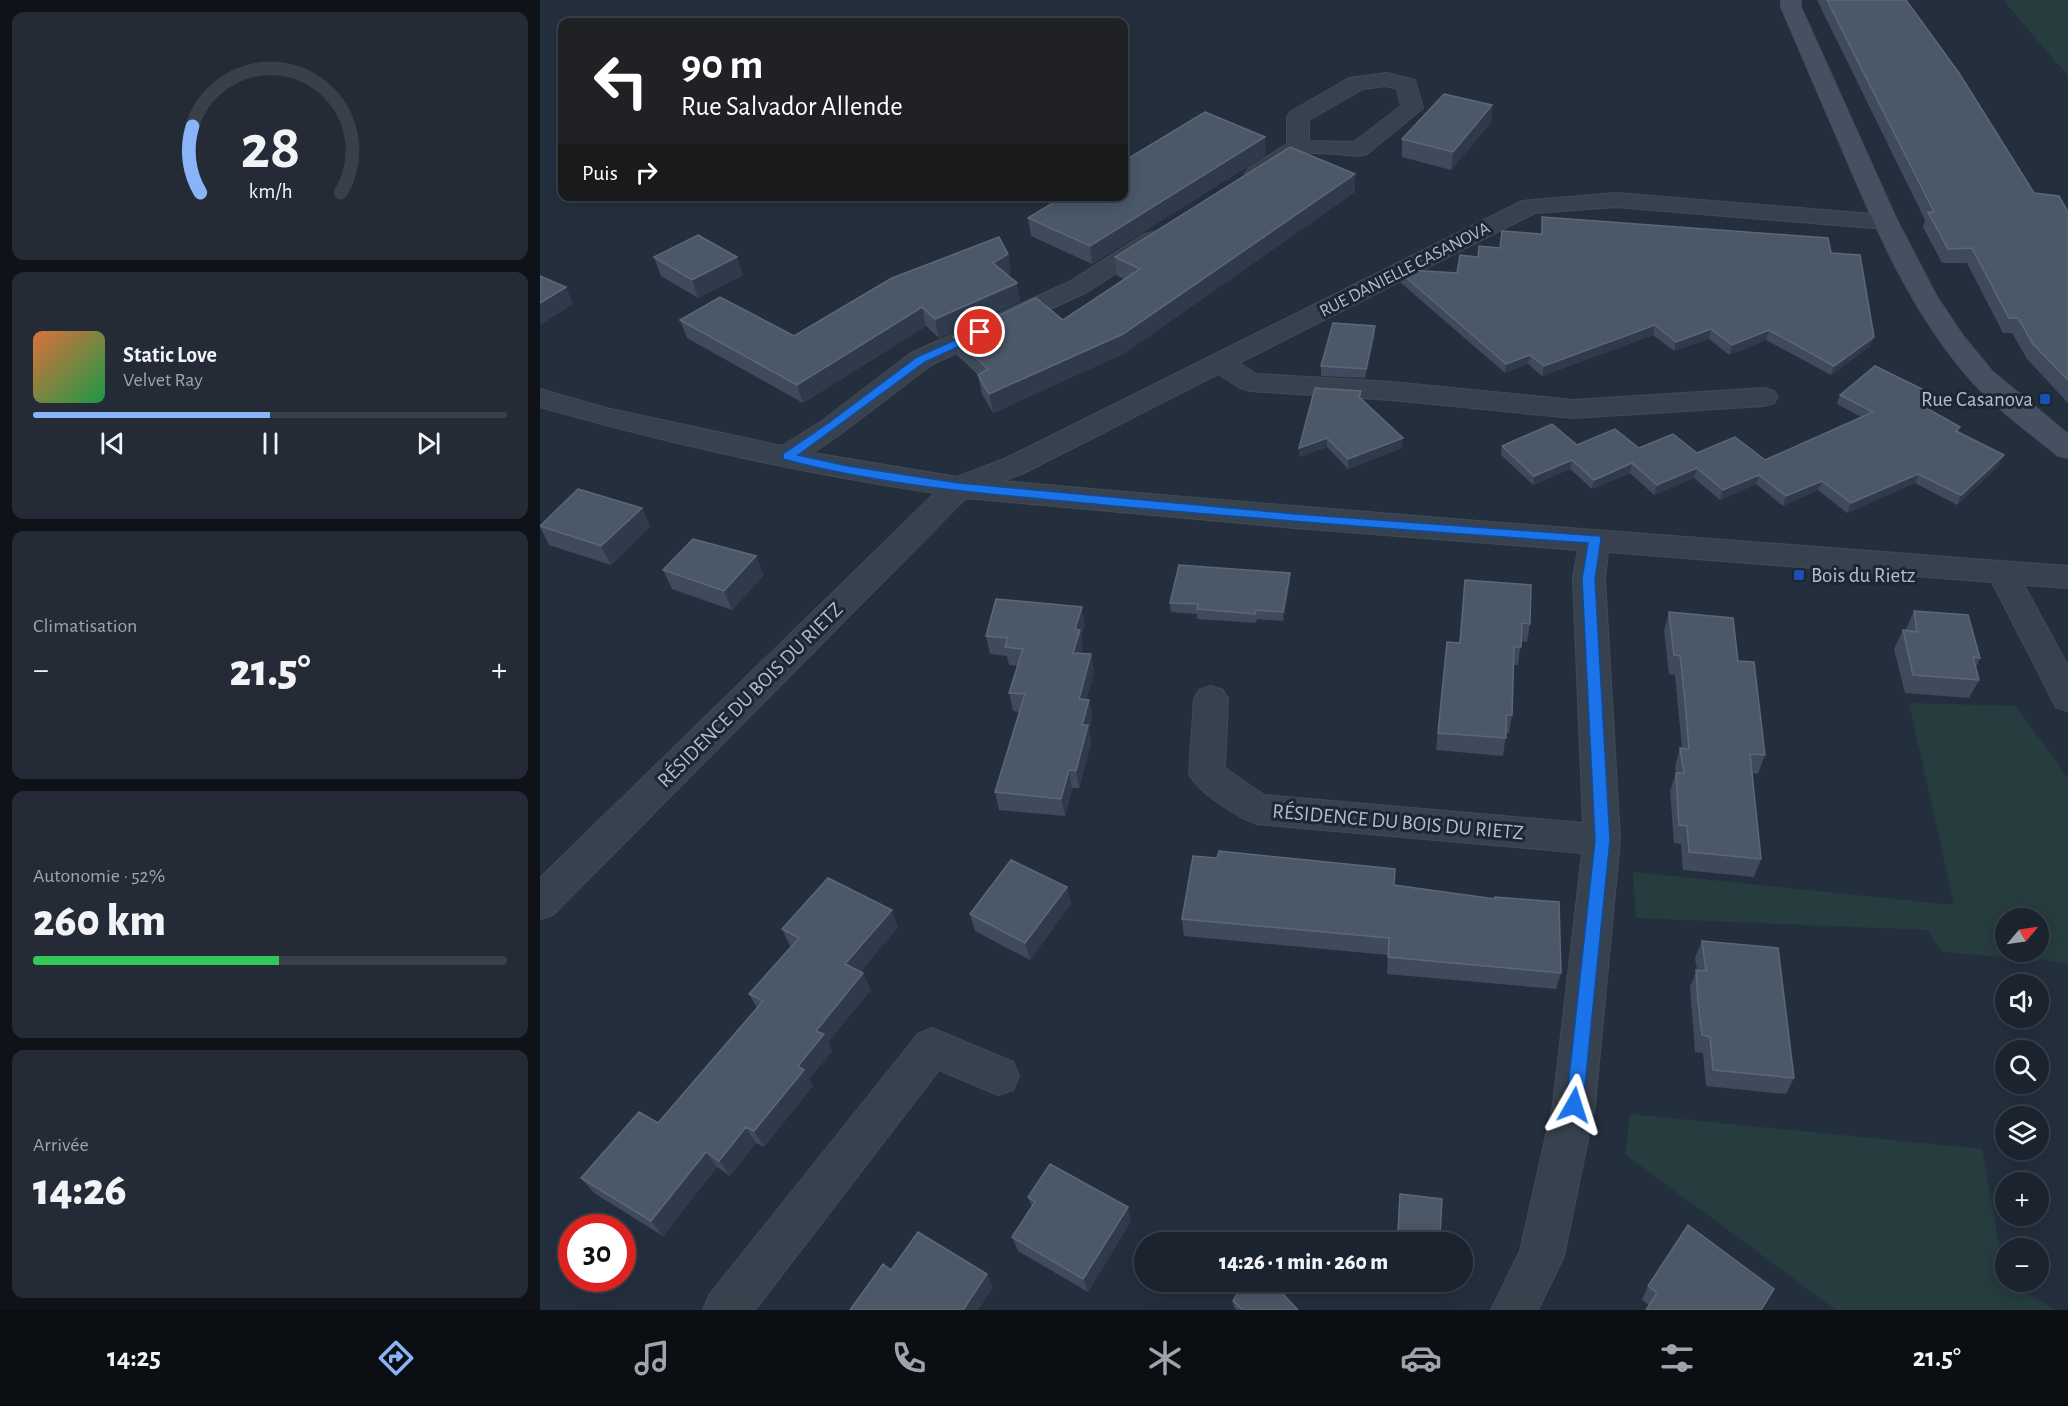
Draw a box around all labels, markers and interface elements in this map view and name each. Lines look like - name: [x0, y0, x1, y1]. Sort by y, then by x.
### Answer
- icon: left: [582, 42, 660, 120]
- text: 90 m: [681, 44, 763, 86]
- text: Rue Salvador Allende: [681, 93, 903, 120]
- text: 28: [240, 117, 300, 179]
- icon: right: [630, 156, 663, 189]
- text: Puis: [582, 162, 618, 184]
- text: km/h: [248, 181, 292, 202]
- street label: RUE DANIELLE CASANOVA: [1317, 219, 1494, 321]
- pin: [954, 306, 1005, 357]
- icon: arrive: [963, 315, 996, 348]
- text: Static Love: [123, 344, 217, 366]
- text: Velvet Ray: [123, 370, 203, 390]
- place label: Rue Casanova: [1921, 389, 2033, 410]
- marker: Rue Casanova: [2038, 392, 2052, 406]
- icon: previous: [96, 427, 129, 460]
- icon: pause: [254, 427, 287, 460]
- icon: next: [412, 427, 445, 460]
- place label: Bois du Rietz: [1811, 565, 1916, 586]
- marker: Bois du Rietz: [1792, 568, 1806, 582]
- street label: RÉSIDENCE DU BOIS DU RIETZ: [652, 597, 847, 792]
- text: Climatisation: [33, 616, 137, 636]
- text: 21.5°: [229, 649, 311, 694]
- text: −: [33, 654, 49, 687]
- text: +: [491, 654, 507, 687]
- street label: RÉSIDENCE DU BOIS DU RIETZ: [1271, 799, 1525, 843]
- text: Autonomie · 52%: [33, 866, 165, 886]
- text: 260 km: [33, 899, 166, 944]
- north arrow: [1995, 908, 2049, 962]
- map controls: [1995, 908, 2049, 1292]
- button: sound: [1995, 974, 2049, 1028]
- button: search: [1995, 1040, 2049, 1094]
- position arrow: [1542, 1073, 1606, 1137]
- button: layers: [1995, 1106, 2049, 1160]
- text: Arrivée: [33, 1135, 89, 1155]
- text: 14:26: [33, 1168, 127, 1213]
- button: +: [1995, 1172, 2049, 1226]
- speed limit sign: 30: [558, 1214, 636, 1292]
- button: −: [1995, 1238, 2049, 1292]
- text: 14:26 · 1 min · 260 m: [1219, 1251, 1388, 1273]
- icon: directions: [375, 1337, 417, 1379]
- icon: music: [631, 1337, 673, 1379]
- icon: phone: [888, 1337, 930, 1379]
- icon: climate: [1144, 1337, 1186, 1379]
- icon: car: [1400, 1337, 1442, 1379]
- icon: filters: [1656, 1337, 1698, 1379]
- text: 14:25: [107, 1344, 161, 1371]
- text: 21.5°: [1913, 1344, 1961, 1371]

